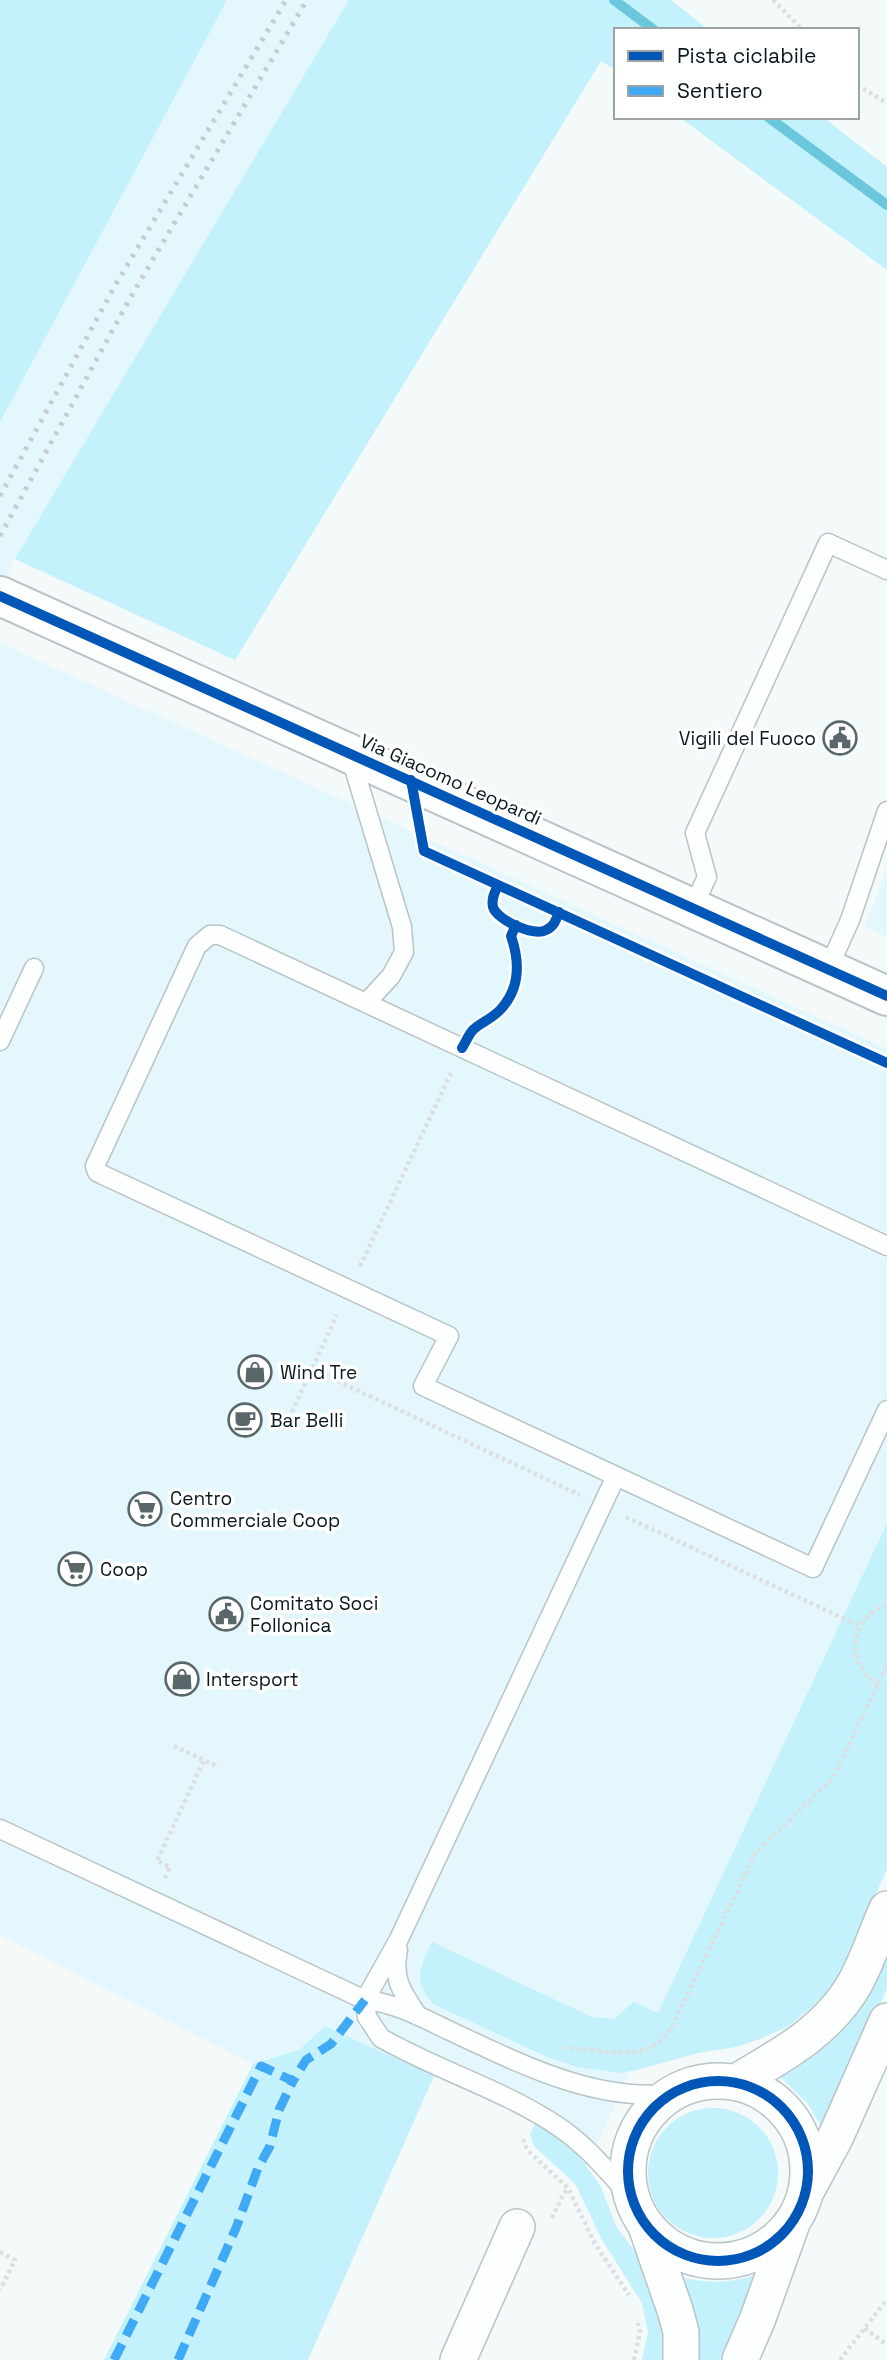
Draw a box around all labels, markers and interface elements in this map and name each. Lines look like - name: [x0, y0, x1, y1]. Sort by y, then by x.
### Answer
- legend: [614, 28, 859, 119]
- text: Pista ciclabile: [677, 42, 816, 69]
- text: Sentiero: [677, 77, 763, 104]
- public building icon: Vigili del Fuoco: [821, 719, 859, 757]
- place label: Vigili del Fuoco: [679, 726, 816, 751]
- street label: Via Giacomo Leopardi: [356, 728, 546, 831]
- shop icon: Wind Tre: [236, 1353, 274, 1391]
- place label: Wind Tre: [280, 1360, 357, 1385]
- cafe icon: Bar Belli: [226, 1401, 264, 1439]
- place label: Bar Belli: [270, 1408, 343, 1433]
- place label: Centro Commerciale Coop: [170, 1486, 340, 1533]
- supermarket icon: Centro Commerciale Coop: [126, 1490, 164, 1528]
- supermarket icon: Coop: [56, 1550, 94, 1588]
- place label: Coop: [100, 1557, 148, 1582]
- place label: Comitato Soci Follonica: [250, 1591, 378, 1638]
- public building icon: Comitato Soci Follonica: [207, 1595, 245, 1633]
- shop icon: Intersport: [163, 1660, 201, 1698]
- place label: Intersport: [206, 1667, 299, 1692]

